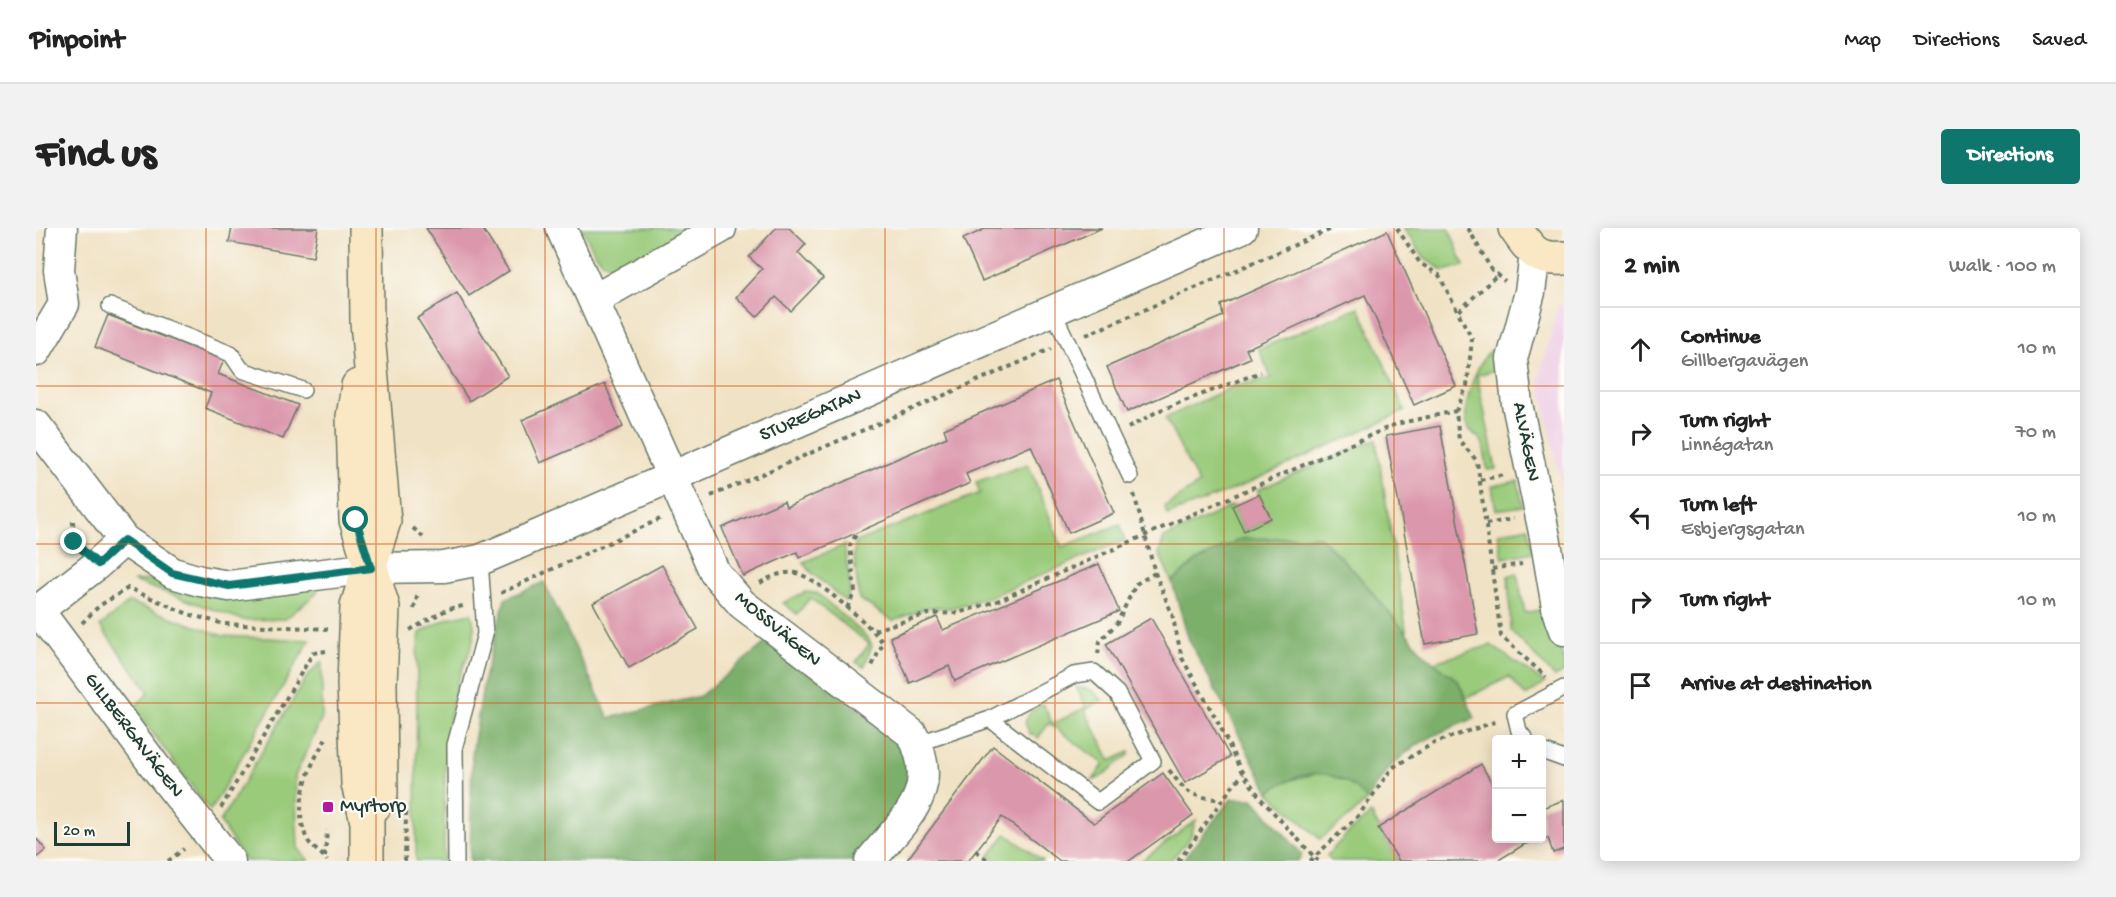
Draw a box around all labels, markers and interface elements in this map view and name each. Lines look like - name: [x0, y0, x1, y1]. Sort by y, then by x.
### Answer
- text: Pinpoint: [30, 25, 124, 58]
- text: Map: [1844, 29, 1881, 54]
- text: Directions: [1914, 29, 1999, 54]
- text: Saved: [2032, 29, 2086, 54]
- button: Directions: [1941, 129, 2080, 184]
- text: Find us: [36, 132, 156, 181]
- text: 2 min: [1624, 252, 1679, 283]
- text: Walk · 100 m: [1949, 256, 2056, 279]
- text: Continue: [1681, 325, 1761, 351]
- icon: ahead: [1624, 333, 1657, 366]
- text: 10 m: [2018, 338, 2056, 361]
- text: Gillbergavägen: [1681, 351, 1808, 374]
- street label: STUREGATAN: [757, 384, 865, 448]
- street label: ALVÄGEN: [1506, 400, 1544, 484]
- text: Turn right: [1681, 409, 1769, 435]
- icon: right: [1624, 417, 1657, 450]
- text: 70 m: [2015, 422, 2056, 445]
- text: Linnégatan: [1681, 435, 1773, 458]
- text: Turn left: [1681, 493, 1755, 519]
- icon: left: [1624, 501, 1657, 534]
- route start: [342, 506, 368, 532]
- text: 10 m: [2018, 506, 2056, 529]
- text: Esbjergsgatan: [1681, 519, 1805, 542]
- route end: [60, 528, 86, 554]
- icon: right: [1624, 585, 1657, 618]
- street label: MOSSVÄGEN: [729, 587, 825, 673]
- text: Turn right: [1681, 588, 1769, 614]
- text: 10 m: [2018, 590, 2056, 613]
- street label: GILLBERGAVÄGEN: [78, 669, 188, 803]
- icon: arrive: [1624, 669, 1657, 702]
- text: Arrive at destination: [1681, 672, 1871, 698]
- map controls: [1492, 735, 1546, 843]
- button: +: [1492, 735, 1546, 789]
- button: −: [1492, 789, 1546, 843]
- place label: Myrtorp: [340, 796, 406, 819]
- marker: Myrtorp: [321, 800, 335, 814]
- scale bar: [54, 819, 130, 846]
- text: 20 m: [63, 823, 95, 842]

